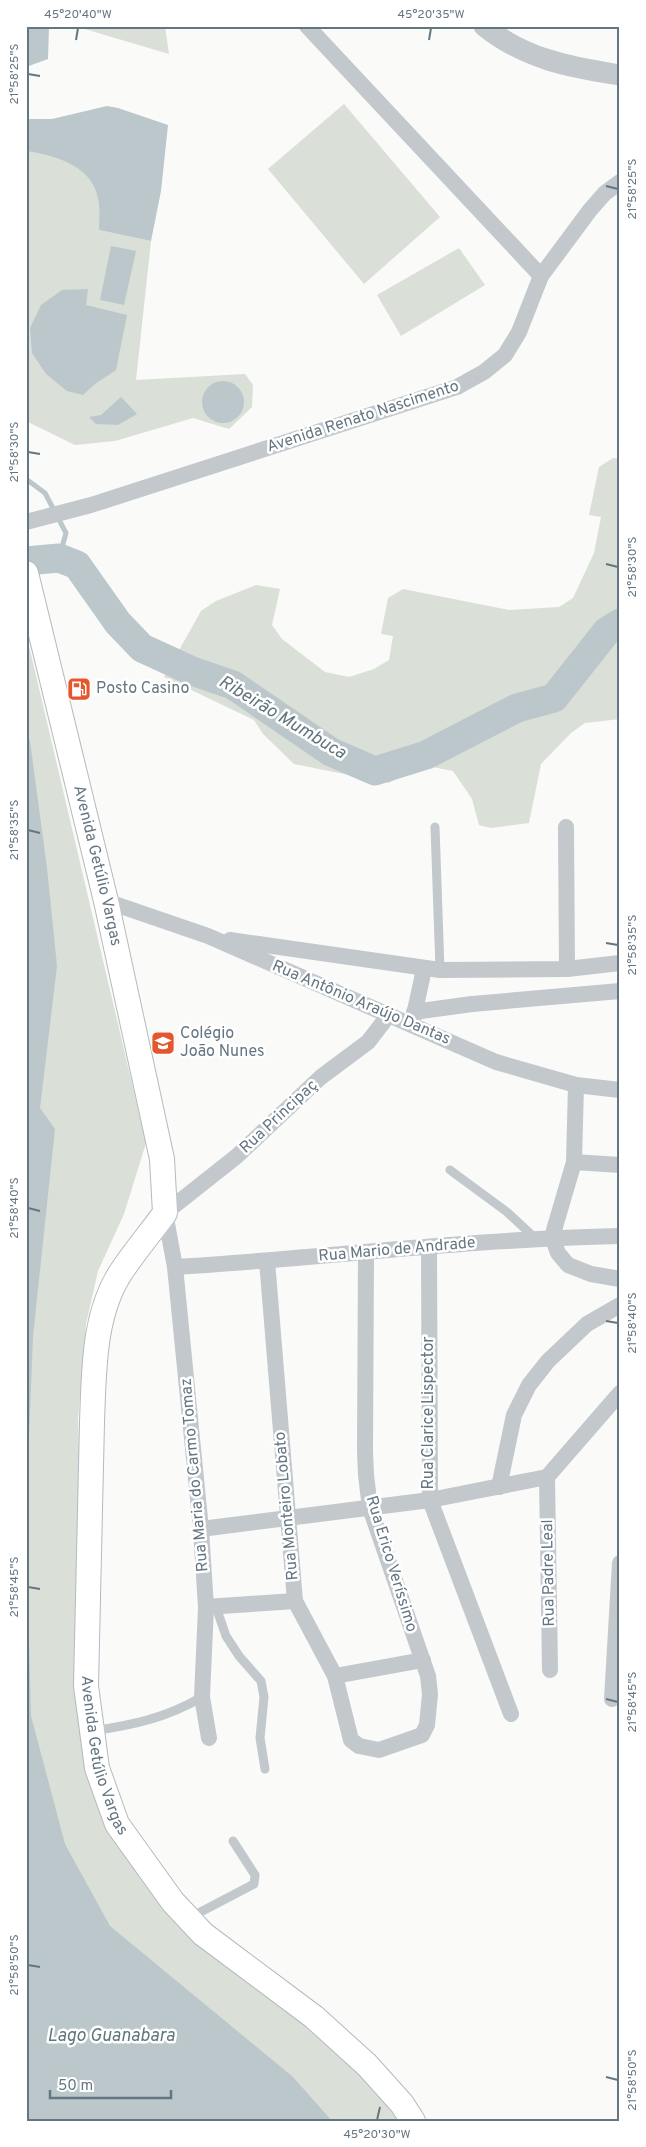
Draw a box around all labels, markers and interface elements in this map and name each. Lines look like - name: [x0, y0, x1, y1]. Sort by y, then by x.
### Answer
- text: 45°20'40"W: [44, 7, 112, 23]
- text: 45°20'35"W: [397, 7, 465, 23]
- text: 21°58'25"S: [7, 44, 23, 104]
- text: 21°58'25"S: [625, 159, 641, 219]
- street label: Avenida Renato Nascimento: [264, 376, 462, 458]
- text: 21°58'30"S: [7, 422, 23, 482]
- text: 21°58'30"S: [625, 537, 641, 597]
- water label: Ribeirão Mumbuca: [214, 671, 351, 765]
- fuel station icon: Posto Casino: [66, 676, 92, 702]
- place label: Posto Casino: [96, 679, 189, 699]
- street label: Avenida Getúlio Vargas: [68, 783, 125, 948]
- text: 21°58'35"S: [7, 800, 23, 860]
- text: 21°58'35"S: [625, 915, 641, 975]
- street label: Rua Antônio Araújo Dantas: [269, 956, 453, 1050]
- place label: Colégio João Nunes: [180, 1024, 264, 1062]
- school or university icon: Colégio João Nunes: [150, 1030, 176, 1056]
- street label: Rua Principaç: [236, 1076, 322, 1158]
- text: 21°58'40"S: [7, 1177, 23, 1239]
- street label: Rua Mario de Andrade: [318, 1233, 476, 1267]
- text: 21°58'40"S: [625, 1292, 641, 1354]
- street label: Rua Clarice Lispector: [419, 1336, 439, 1490]
- street label: Rua Maria do Carmo Tomaz: [177, 1377, 213, 1573]
- street label: Rua Monteiro Lobato: [271, 1431, 303, 1581]
- street label: Rua Erico Veríssimo: [361, 1493, 421, 1635]
- street label: Rua Padre Leal: [538, 1519, 560, 1627]
- text: 21°58'45"S: [7, 1556, 23, 1618]
- text: 21°58'45"S: [625, 1671, 641, 1733]
- street label: Avenida Getúlio Vargas: [76, 1675, 132, 1840]
- text: 21°58'50"S: [7, 1934, 23, 1996]
- water label: Lago Guanabara: [47, 2025, 175, 2048]
- text: 21°58'50"S: [625, 2049, 641, 2111]
- scale bar: [50, 2067, 171, 2099]
- text: 50 m: [58, 2077, 93, 2096]
- text: 45°20'30"W: [343, 2127, 411, 2143]

